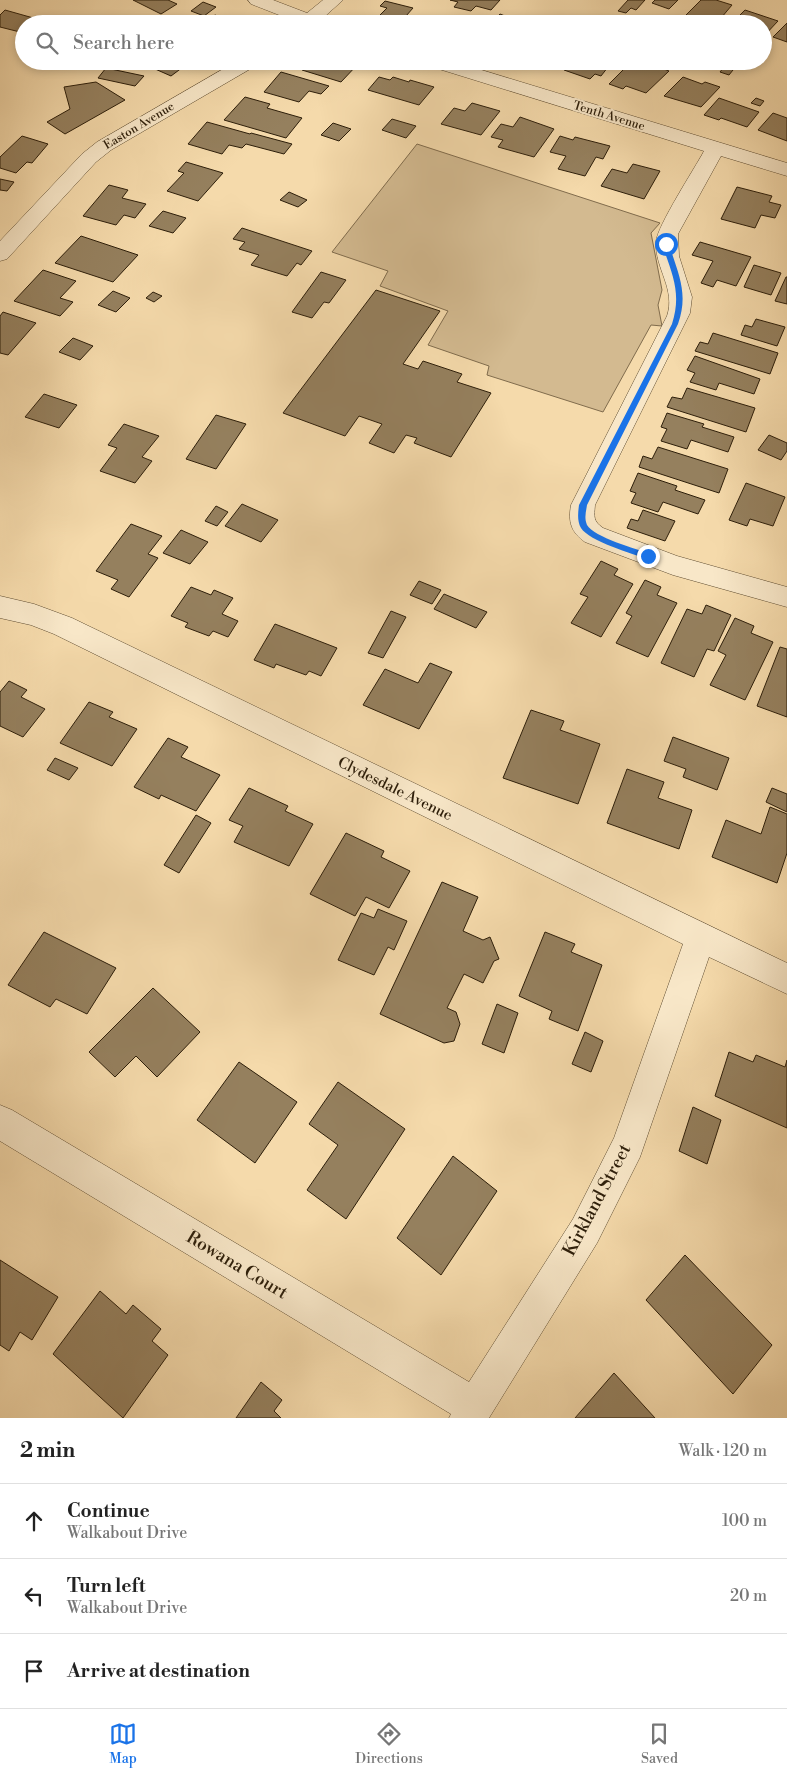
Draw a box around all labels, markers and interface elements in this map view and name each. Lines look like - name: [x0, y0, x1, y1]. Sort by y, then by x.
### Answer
- search box: [15, 15, 772, 70]
- icon: search: [33, 29, 61, 57]
- text: Search here: [73, 31, 174, 55]
- street label: Tenth Avenue: [571, 98, 647, 134]
- street label: Easton Avenue: [101, 99, 177, 153]
- route start: [655, 233, 678, 256]
- route end: [637, 545, 660, 568]
- street label: Clydesdale Avenue: [335, 753, 455, 825]
- street label: Kirkland Street: [558, 1139, 637, 1260]
- street label: Rowana Court: [182, 1226, 293, 1305]
- text: 2 min: [20, 1438, 75, 1464]
- text: Walk · 120 m: [679, 1441, 767, 1461]
- text: Continue: [67, 1499, 150, 1523]
- icon: ahead: [20, 1507, 48, 1535]
- text: 100 m: [722, 1511, 767, 1531]
- text: Walkabout Drive: [67, 1523, 187, 1543]
- text: Turn left: [67, 1574, 146, 1598]
- icon: left: [20, 1582, 48, 1610]
- text: 20 m: [730, 1586, 767, 1606]
- text: Walkabout Drive: [67, 1598, 187, 1618]
- icon: arrive: [20, 1657, 48, 1685]
- text: Arrive at destination: [67, 1659, 250, 1683]
- tab: Map: [109, 1720, 137, 1768]
- tab: Directions: [355, 1720, 423, 1768]
- tab: Saved: [641, 1720, 678, 1768]

